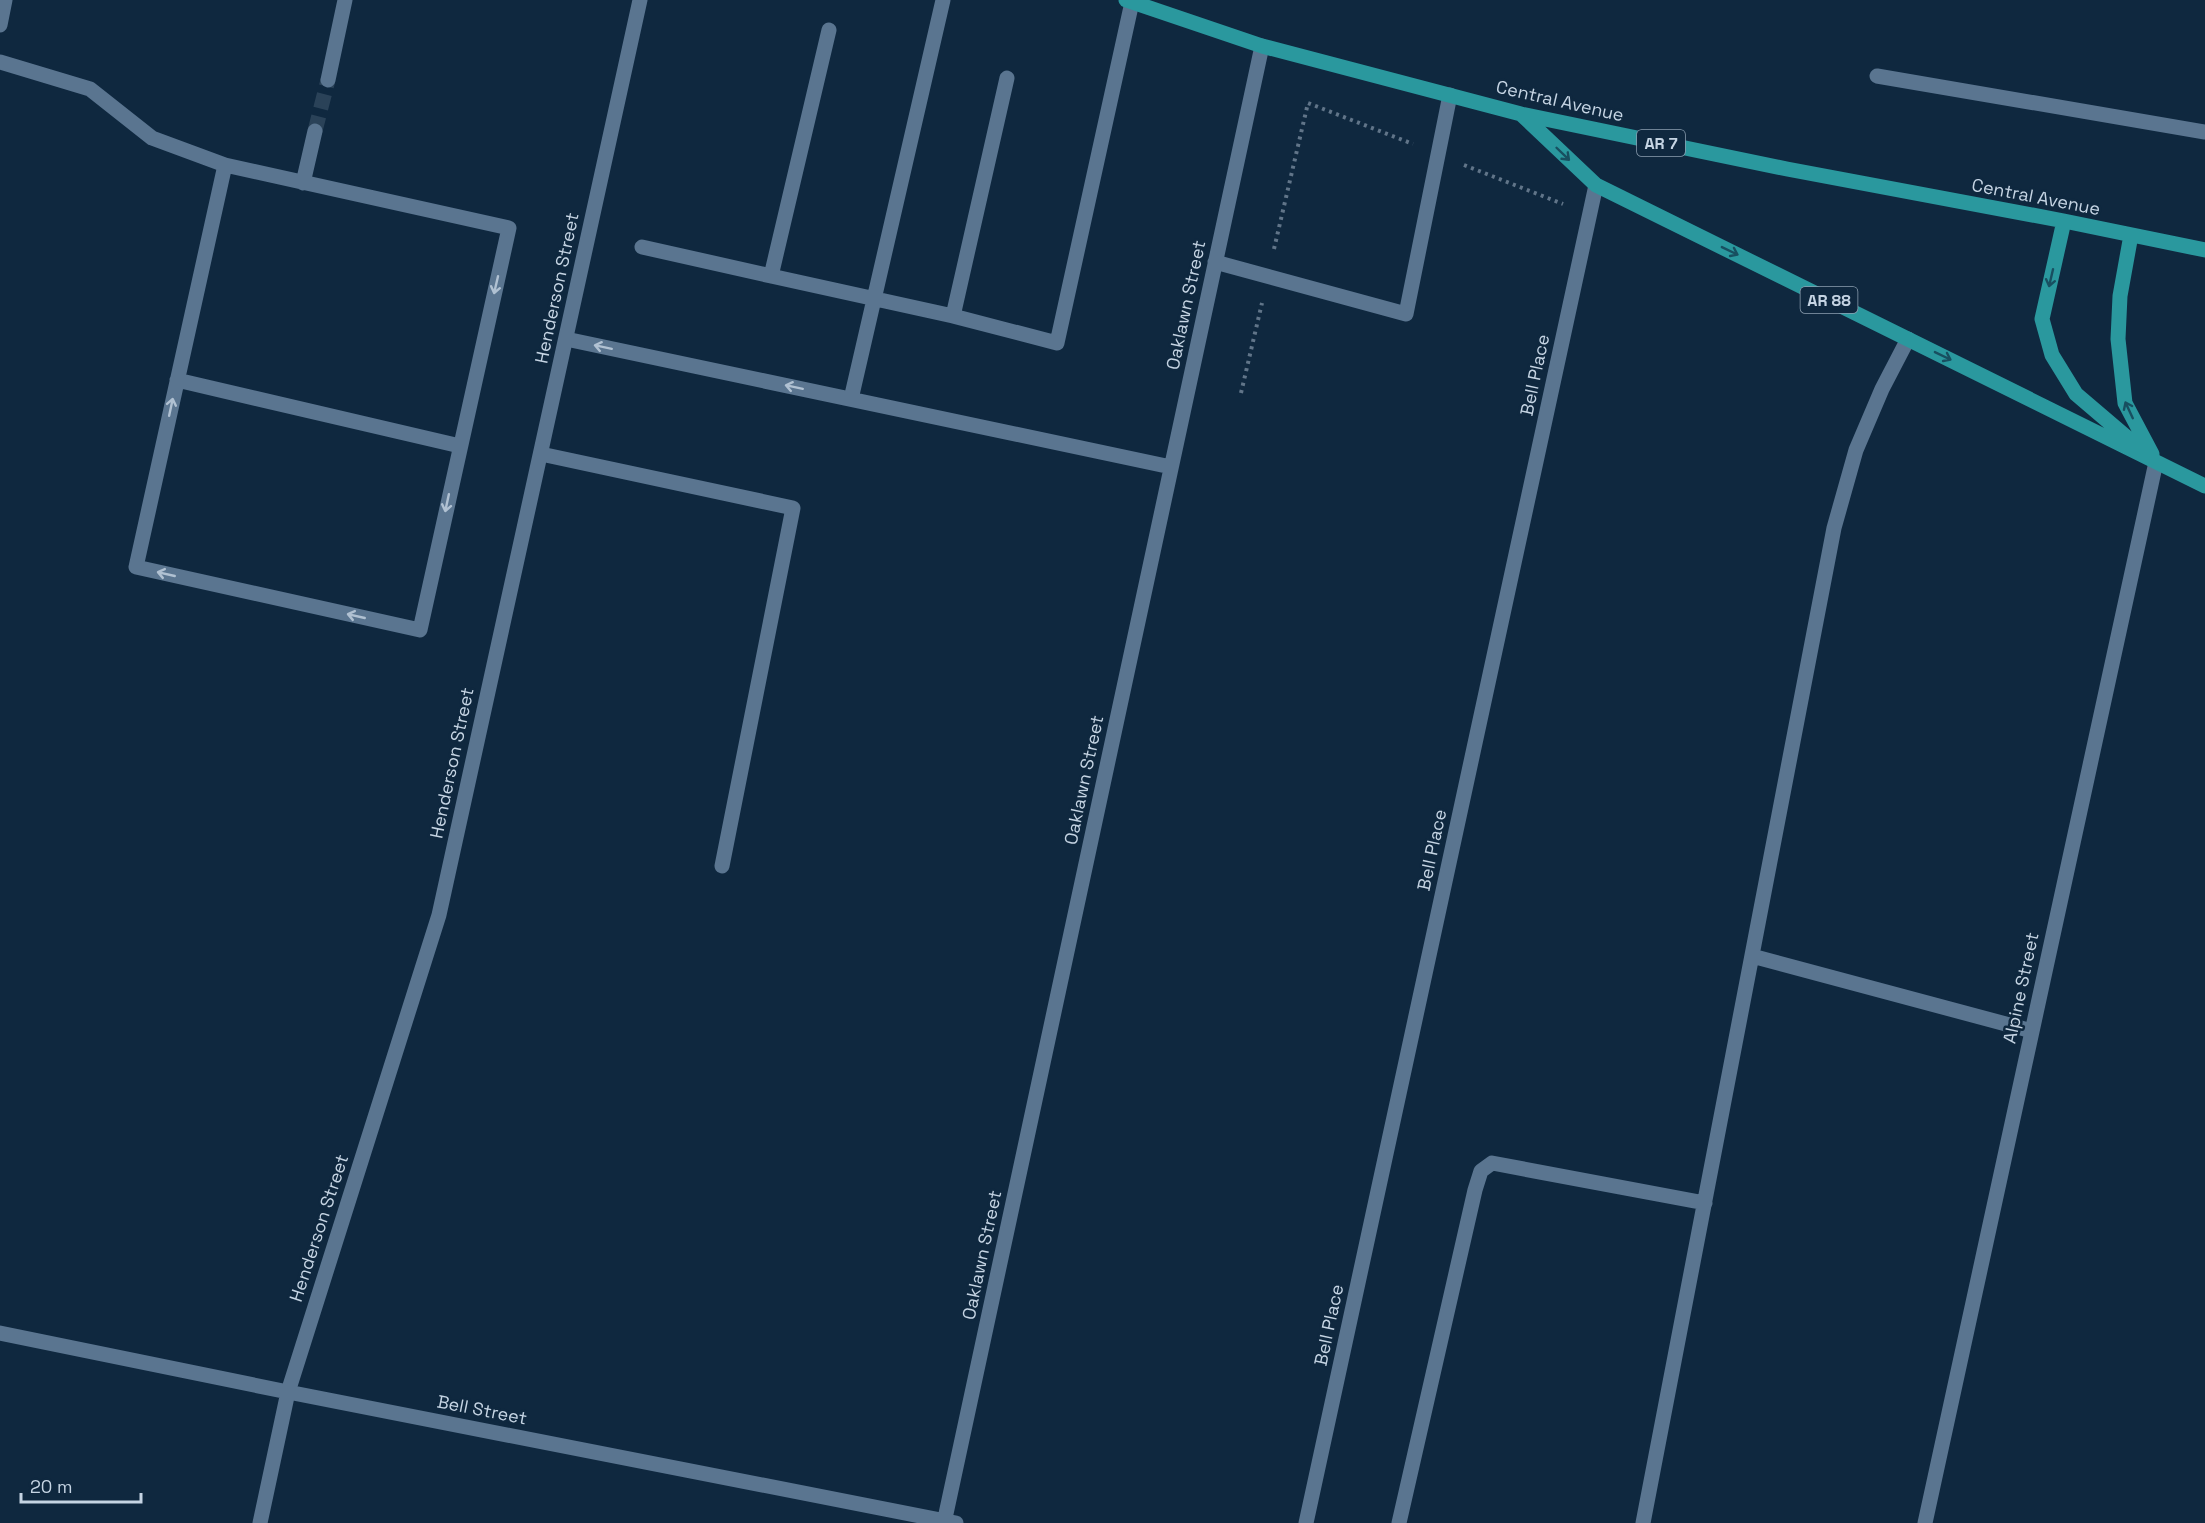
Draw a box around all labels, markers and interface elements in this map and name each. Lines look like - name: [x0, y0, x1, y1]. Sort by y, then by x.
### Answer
- street label: Central Avenue: [1494, 75, 1626, 126]
- road number: AR 7: [1637, 130, 1685, 156]
- one-way arrow: [1555, 147, 1570, 161]
- street label: Central Avenue: [1970, 173, 2102, 220]
- street label: Henderson Street: [529, 210, 584, 365]
- street label: Oaklawn Street: [1161, 238, 1210, 372]
- one-way arrow: [1721, 246, 1739, 258]
- one-way arrow: [2044, 268, 2056, 287]
- one-way arrow: [490, 275, 501, 294]
- road number: AR 88: [1800, 287, 1858, 313]
- street label: Bell Place: [1515, 332, 1554, 418]
- one-way arrow: [594, 341, 613, 352]
- one-way arrow: [1933, 351, 1951, 363]
- one-way arrow: [785, 381, 804, 392]
- one-way arrow: [166, 397, 178, 416]
- one-way arrow: [2122, 401, 2134, 419]
- one-way arrow: [441, 493, 453, 512]
- one-way arrow: [157, 568, 176, 579]
- one-way arrow: [347, 610, 367, 621]
- street label: Henderson Street: [424, 685, 479, 840]
- street label: Oaklawn Street: [1059, 713, 1108, 847]
- street label: Bell Place: [1412, 807, 1451, 893]
- street label: Alpine Street: [1998, 930, 2044, 1046]
- street label: Henderson Street: [284, 1151, 353, 1304]
- street label: Oaklawn Street: [957, 1188, 1006, 1322]
- street label: Bell Place: [1309, 1282, 1348, 1368]
- street label: Bell Street: [435, 1390, 529, 1429]
- scale bar: [21, 1466, 141, 1504]
- text: 20 m: [30, 1475, 73, 1498]

